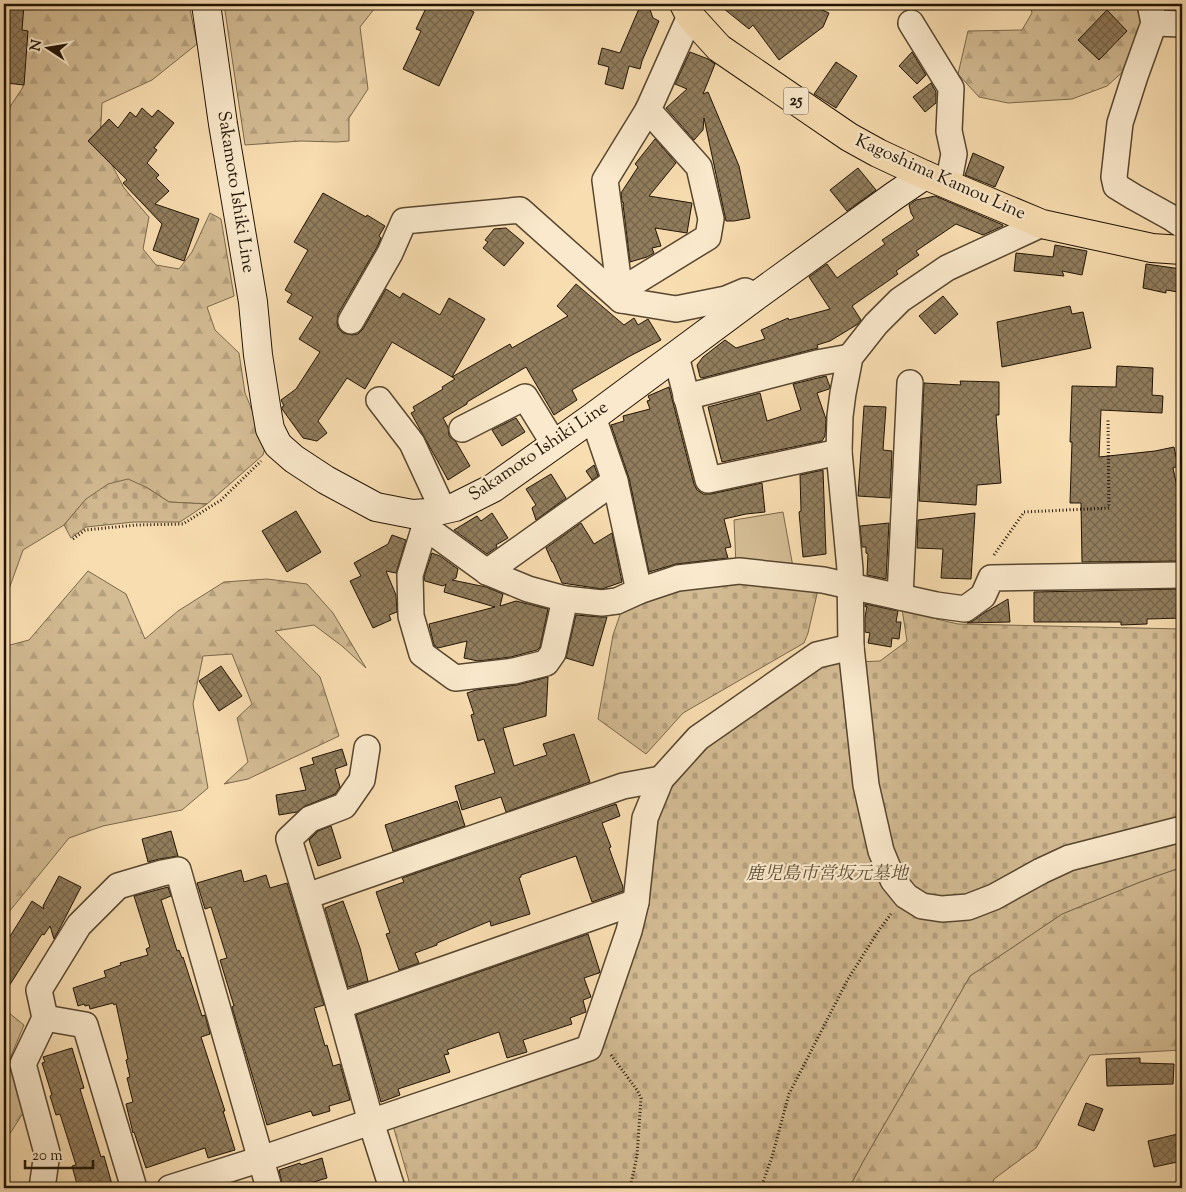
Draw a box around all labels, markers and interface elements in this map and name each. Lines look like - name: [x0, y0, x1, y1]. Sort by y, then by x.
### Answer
- north arrow: [22, 22, 72, 72]
- text: N: [26, 38, 48, 53]
- road number: 25: [784, 88, 808, 114]
- street label: Sakamoto Ishiki Line: [209, 109, 261, 275]
- street label: Kagoshima Kamou Line: [851, 129, 1029, 227]
- street label: Sakamoto Ishiki Line: [464, 395, 614, 509]
- park label: 鹿児島市営坂元墓地: [746, 862, 910, 888]
- scale bar: [25, 1137, 92, 1169]
- text: 20 m: [32, 1146, 63, 1167]

